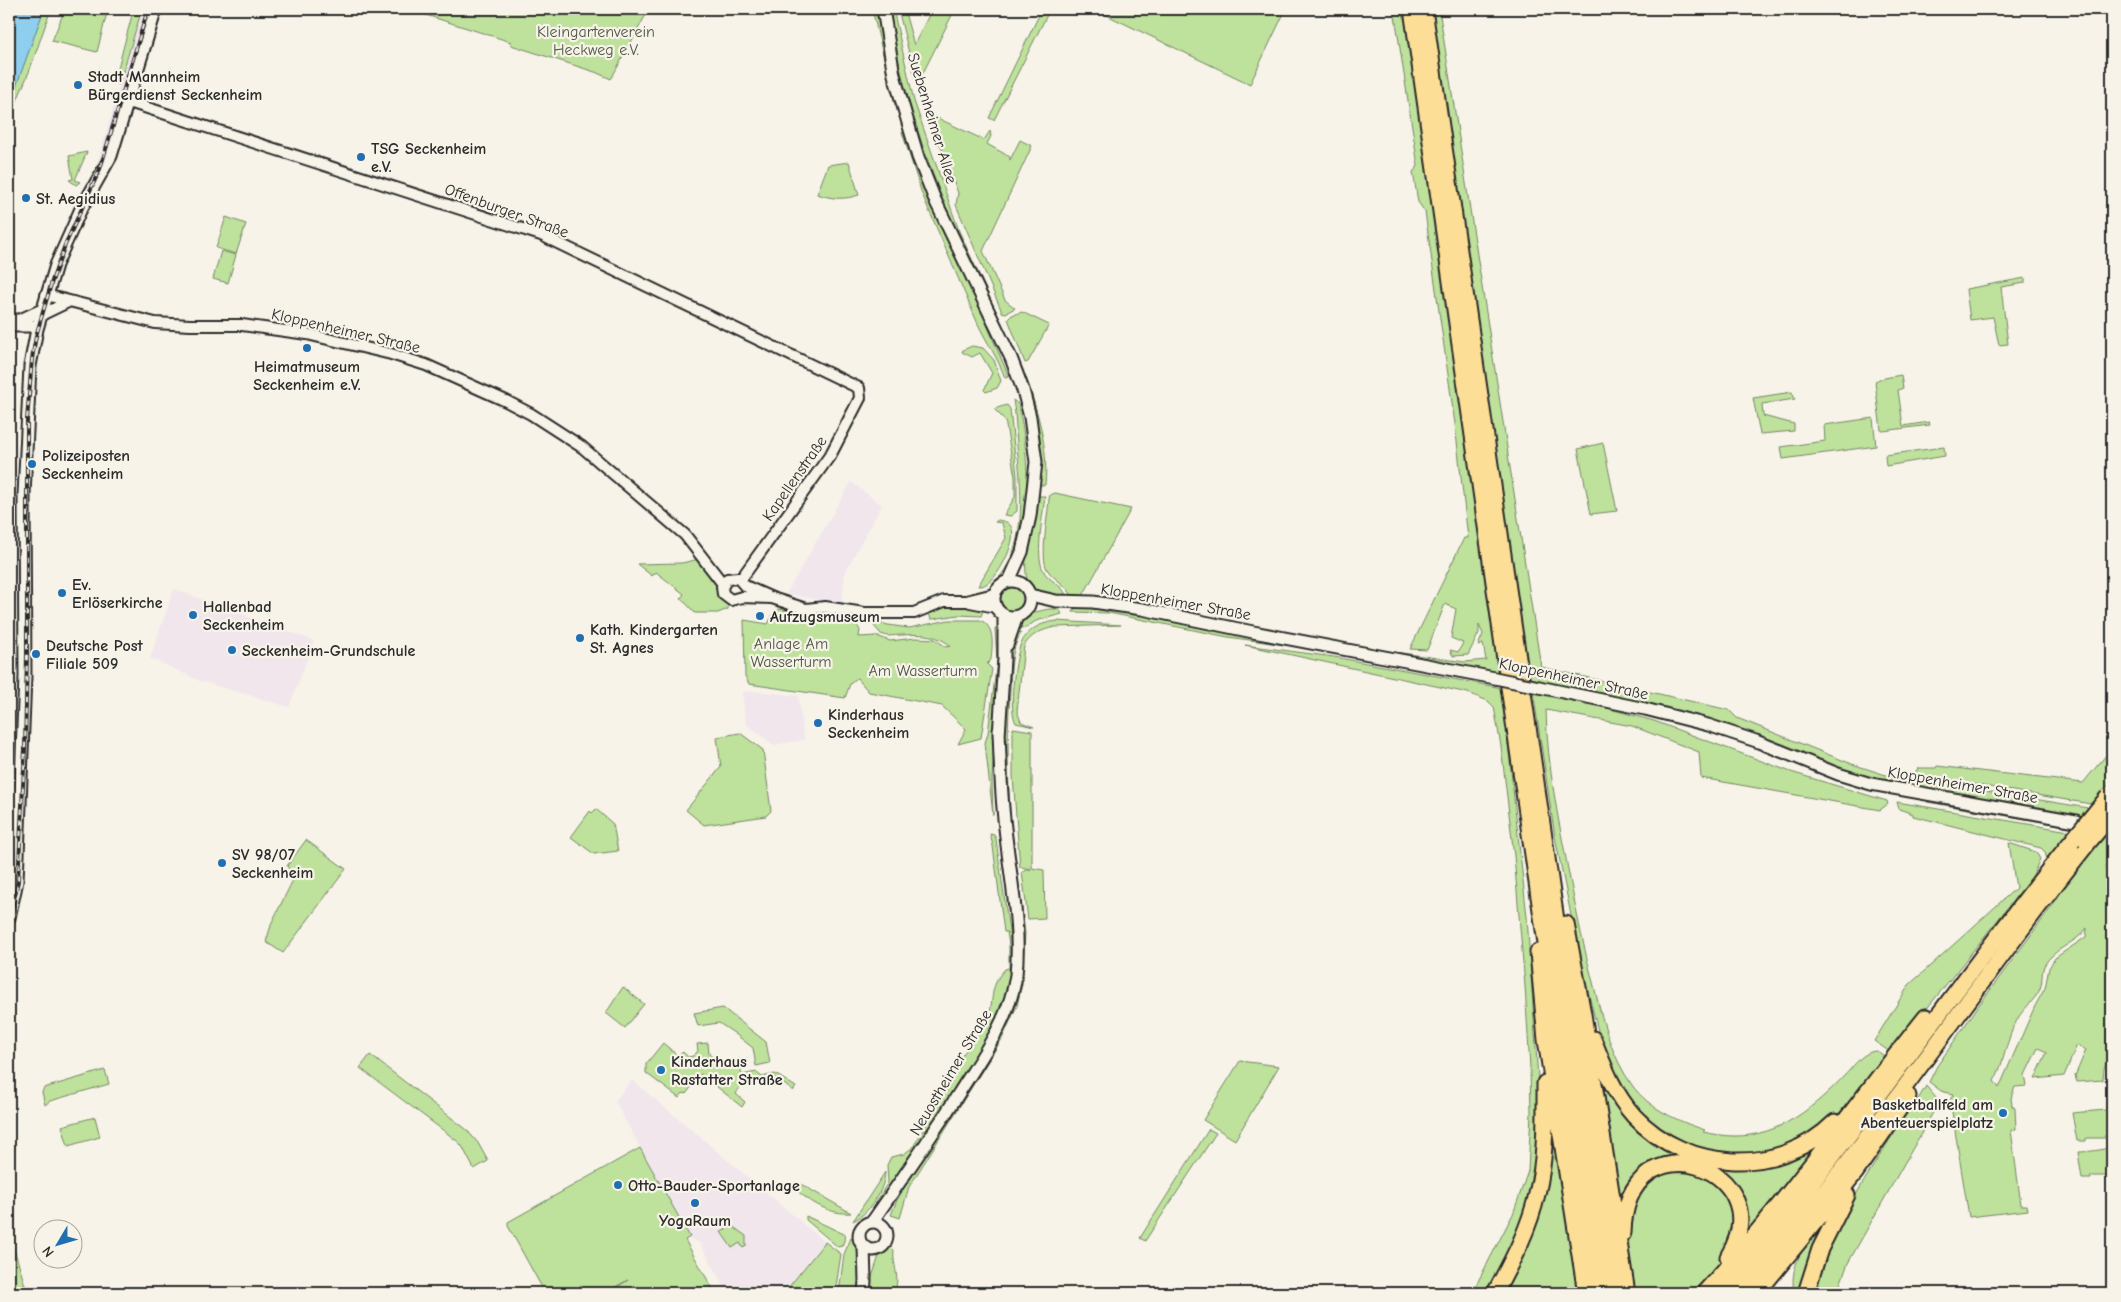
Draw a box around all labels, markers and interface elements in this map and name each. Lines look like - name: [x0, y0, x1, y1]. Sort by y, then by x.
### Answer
- park label: Kleingartenverein Heckweg e.V.: [537, 23, 655, 59]
- street label: Suebenheimer Allee: [904, 51, 961, 186]
- place label: Stadt Mannheim Bürgerdienst Seckenheim: [88, 68, 262, 104]
- marker: Stadt Mannheim Bürgerdienst Seckenheim: [72, 79, 84, 91]
- place label: TSG Seckenheim e.V.: [371, 140, 486, 176]
- marker: TSG Seckenheim e.V.: [355, 151, 367, 163]
- street label: Offenburger Straße: [442, 180, 571, 242]
- place label: St. Aegidius: [36, 190, 115, 208]
- marker: St. Aegidius: [20, 192, 32, 204]
- street label: Kloppenheimer Straße: [270, 305, 422, 357]
- marker: Heimatmuseum Seckenheim e.V.: [301, 342, 313, 354]
- place label: Heimatmuseum Seckenheim e.V.: [253, 358, 361, 394]
- street label: Kapellenstraße: [759, 433, 831, 525]
- place label: Polizeiposten Seckenheim: [42, 447, 130, 483]
- marker: Polizeiposten Seckenheim: [26, 458, 38, 470]
- place label: Ev. Erlöserkirche: [72, 576, 163, 612]
- street label: Kloppenheimer Straße: [1099, 580, 1252, 624]
- marker: Ev. Erlöserkirche: [56, 587, 68, 599]
- place label: Hallenbad Seckenheim: [203, 598, 284, 634]
- place label: Aufzugsmuseum: [770, 608, 880, 626]
- marker: Hallenbad Seckenheim: [187, 609, 199, 621]
- marker: Aufzugsmuseum: [754, 610, 766, 622]
- place label: Kath. Kindergarten St. Agnes: [590, 621, 718, 657]
- marker: Kath. Kindergarten St. Agnes: [574, 632, 586, 644]
- park label: Anlage Am Wasserturm: [750, 635, 832, 671]
- place label: Deutsche Post Filiale 509: [46, 637, 144, 673]
- place label: Seckenheim-Grundschule: [242, 642, 416, 660]
- marker: Seckenheim-Grundschule: [226, 644, 238, 656]
- marker: Deutsche Post Filiale 509: [30, 648, 42, 660]
- street label: Kloppenheimer Straße: [1498, 654, 1650, 704]
- park label: Am Wasserturm: [869, 662, 977, 680]
- place label: Kinderhaus Seckenheim: [828, 706, 909, 742]
- marker: Kinderhaus Seckenheim: [812, 717, 824, 729]
- street label: Kloppenheimer Straße: [1886, 763, 2039, 807]
- place label: SV 98/07 Seckenheim: [232, 846, 313, 882]
- marker: SV 98/07 Seckenheim: [216, 857, 228, 869]
- street label: Neuostheimer Straße: [906, 1006, 996, 1139]
- place label: Kinderhaus Rastatter Straße: [671, 1053, 783, 1089]
- marker: Kinderhaus Rastatter Straße: [655, 1064, 667, 1076]
- place label: Basketballfeld am Abenteuerspielplatz: [1861, 1096, 1993, 1132]
- marker: Basketballfeld am Abenteuerspielplatz: [1997, 1107, 2009, 1119]
- place label: Otto-Bauder-Sportanlage: [628, 1177, 800, 1195]
- marker: Otto-Bauder-Sportanlage: [612, 1179, 624, 1191]
- marker: YogaRaum: [689, 1197, 701, 1209]
- place label: YogaRaum: [659, 1212, 731, 1230]
- north arrow: [32, 1220, 82, 1270]
- text: N: [39, 1243, 58, 1261]

